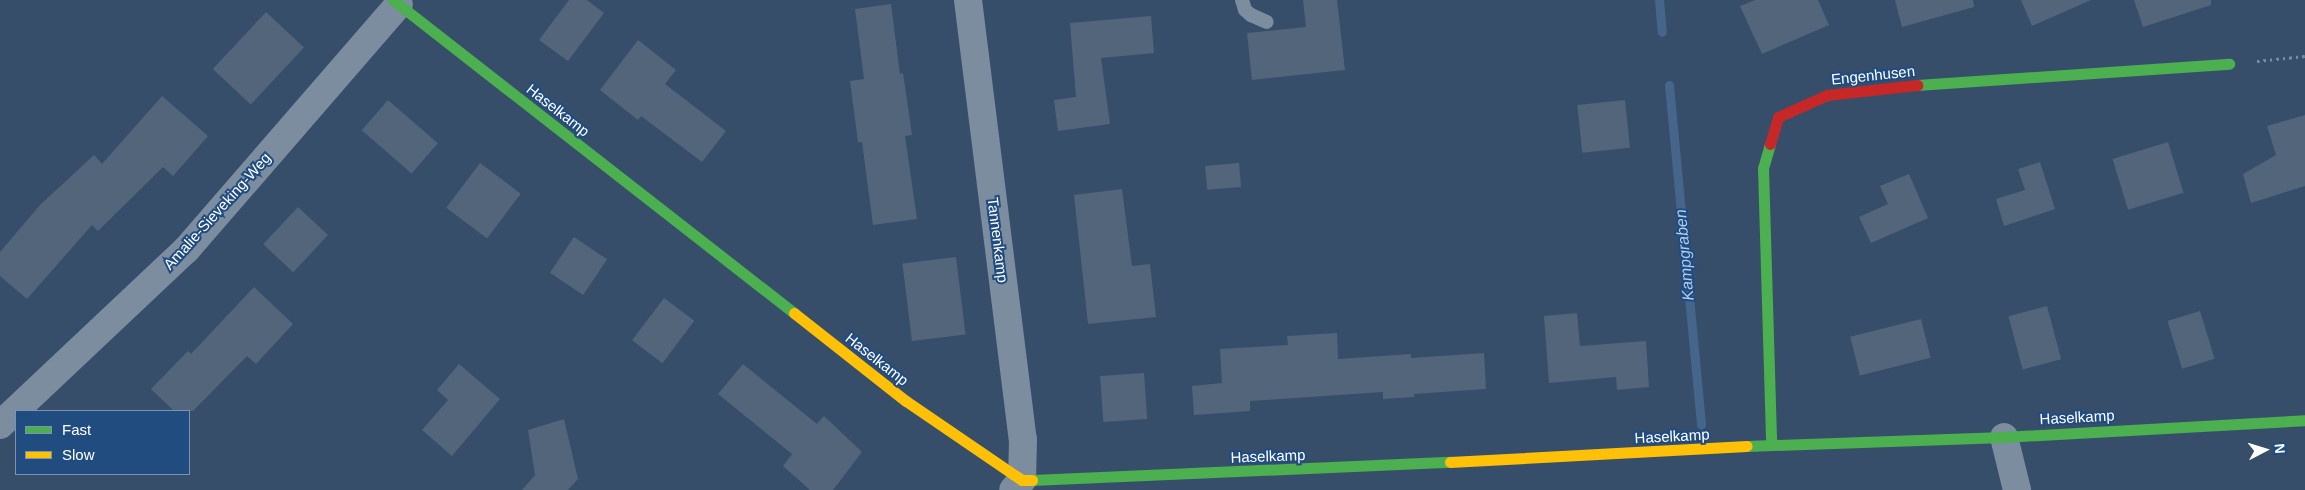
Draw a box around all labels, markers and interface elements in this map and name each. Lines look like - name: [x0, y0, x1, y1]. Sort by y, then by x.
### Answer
- street label: Engenhusen: [1830, 62, 1916, 88]
- street label: Haselkamp: [523, 80, 593, 140]
- street label: Amalie-Sieveking-Weg: [160, 149, 274, 273]
- street label: Tannenkamp: [984, 196, 1012, 284]
- water label: Kampgraben: [1671, 209, 1699, 301]
- street label: Haselkamp: [842, 329, 912, 389]
- street label: Haselkamp: [2039, 406, 2115, 428]
- legend: [15, 410, 190, 475]
- text: Fast: [62, 421, 91, 438]
- street label: Haselkamp: [1634, 425, 1710, 447]
- north arrow: [2240, 425, 2290, 475]
- text: N: [2272, 443, 2288, 454]
- text: Slow: [62, 446, 95, 463]
- street label: Haselkamp: [1230, 446, 1306, 466]

